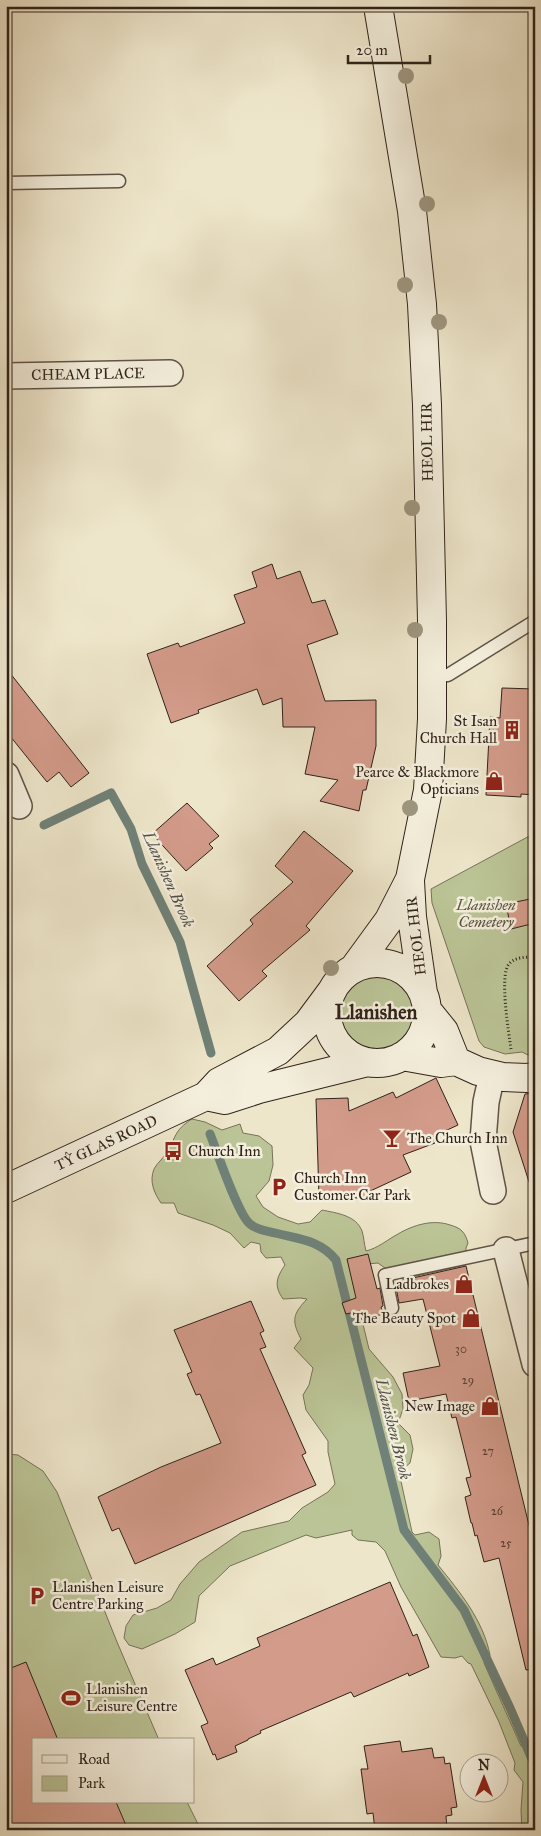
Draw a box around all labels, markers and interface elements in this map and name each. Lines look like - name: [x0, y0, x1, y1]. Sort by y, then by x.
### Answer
- scale bar: [348, 32, 431, 64]
- text: 20 m: [356, 41, 388, 59]
- street label: CHEAM PLACE: [31, 364, 145, 384]
- street label: HEOL HIR: [417, 402, 437, 482]
- place label: St Isan Church Hall: [420, 712, 498, 747]
- building icon: St Isan Church Hall: [501, 719, 523, 741]
- place label: Pearce & Blackmore Opticians: [355, 763, 479, 798]
- shop icon: Pearce & Blackmore Opticians: [483, 770, 505, 792]
- water label: Llanishen Brook: [138, 827, 198, 930]
- street label: HEOL HIR: [402, 895, 430, 976]
- park label: Llanishen Cemetery: [455, 896, 516, 931]
- district label: Llanishen: [335, 1000, 417, 1024]
- street label: TŶ GLAS ROAD: [52, 1111, 160, 1175]
- bar icon: The Church Inn: [381, 1127, 403, 1149]
- place label: The Church Inn: [407, 1129, 508, 1147]
- bus stop icon: Church Inn: [162, 1140, 184, 1162]
- place label: Church Inn: [188, 1142, 261, 1160]
- place label: Church Inn Customer Car Park: [294, 1169, 411, 1204]
- parking icon: Church Inn Customer Car Park: [268, 1176, 290, 1198]
- shop icon: Ladbrokes: [453, 1273, 475, 1295]
- place label: Ladbrokes: [385, 1275, 449, 1293]
- shop icon: The Beauty Spot: [460, 1307, 482, 1329]
- place label: The Beauty Spot: [353, 1309, 457, 1327]
- house number: 30: [455, 1342, 467, 1356]
- house number: 29: [462, 1373, 474, 1387]
- water label: Llanishen Brook: [372, 1376, 415, 1482]
- shop icon: New Image: [479, 1395, 501, 1417]
- place label: New Image: [405, 1397, 475, 1415]
- house number: 27: [482, 1444, 494, 1458]
- house number: 26: [491, 1504, 504, 1518]
- house number: 25: [500, 1536, 512, 1550]
- place label: Llanishen Leisure Centre Parking: [52, 1578, 164, 1613]
- parking icon: Llanishen Leisure Centre Parking: [26, 1585, 48, 1607]
- place label: Llanishen Leisure Centre: [86, 1680, 178, 1715]
- sports icon: Llanishen Leisure Centre: [60, 1687, 82, 1709]
- legend: [32, 1738, 195, 1804]
- text: Road: [78, 1750, 110, 1768]
- north arrow: [458, 1754, 508, 1804]
- text: N: [478, 1757, 490, 1774]
- text: Park: [78, 1774, 105, 1792]

